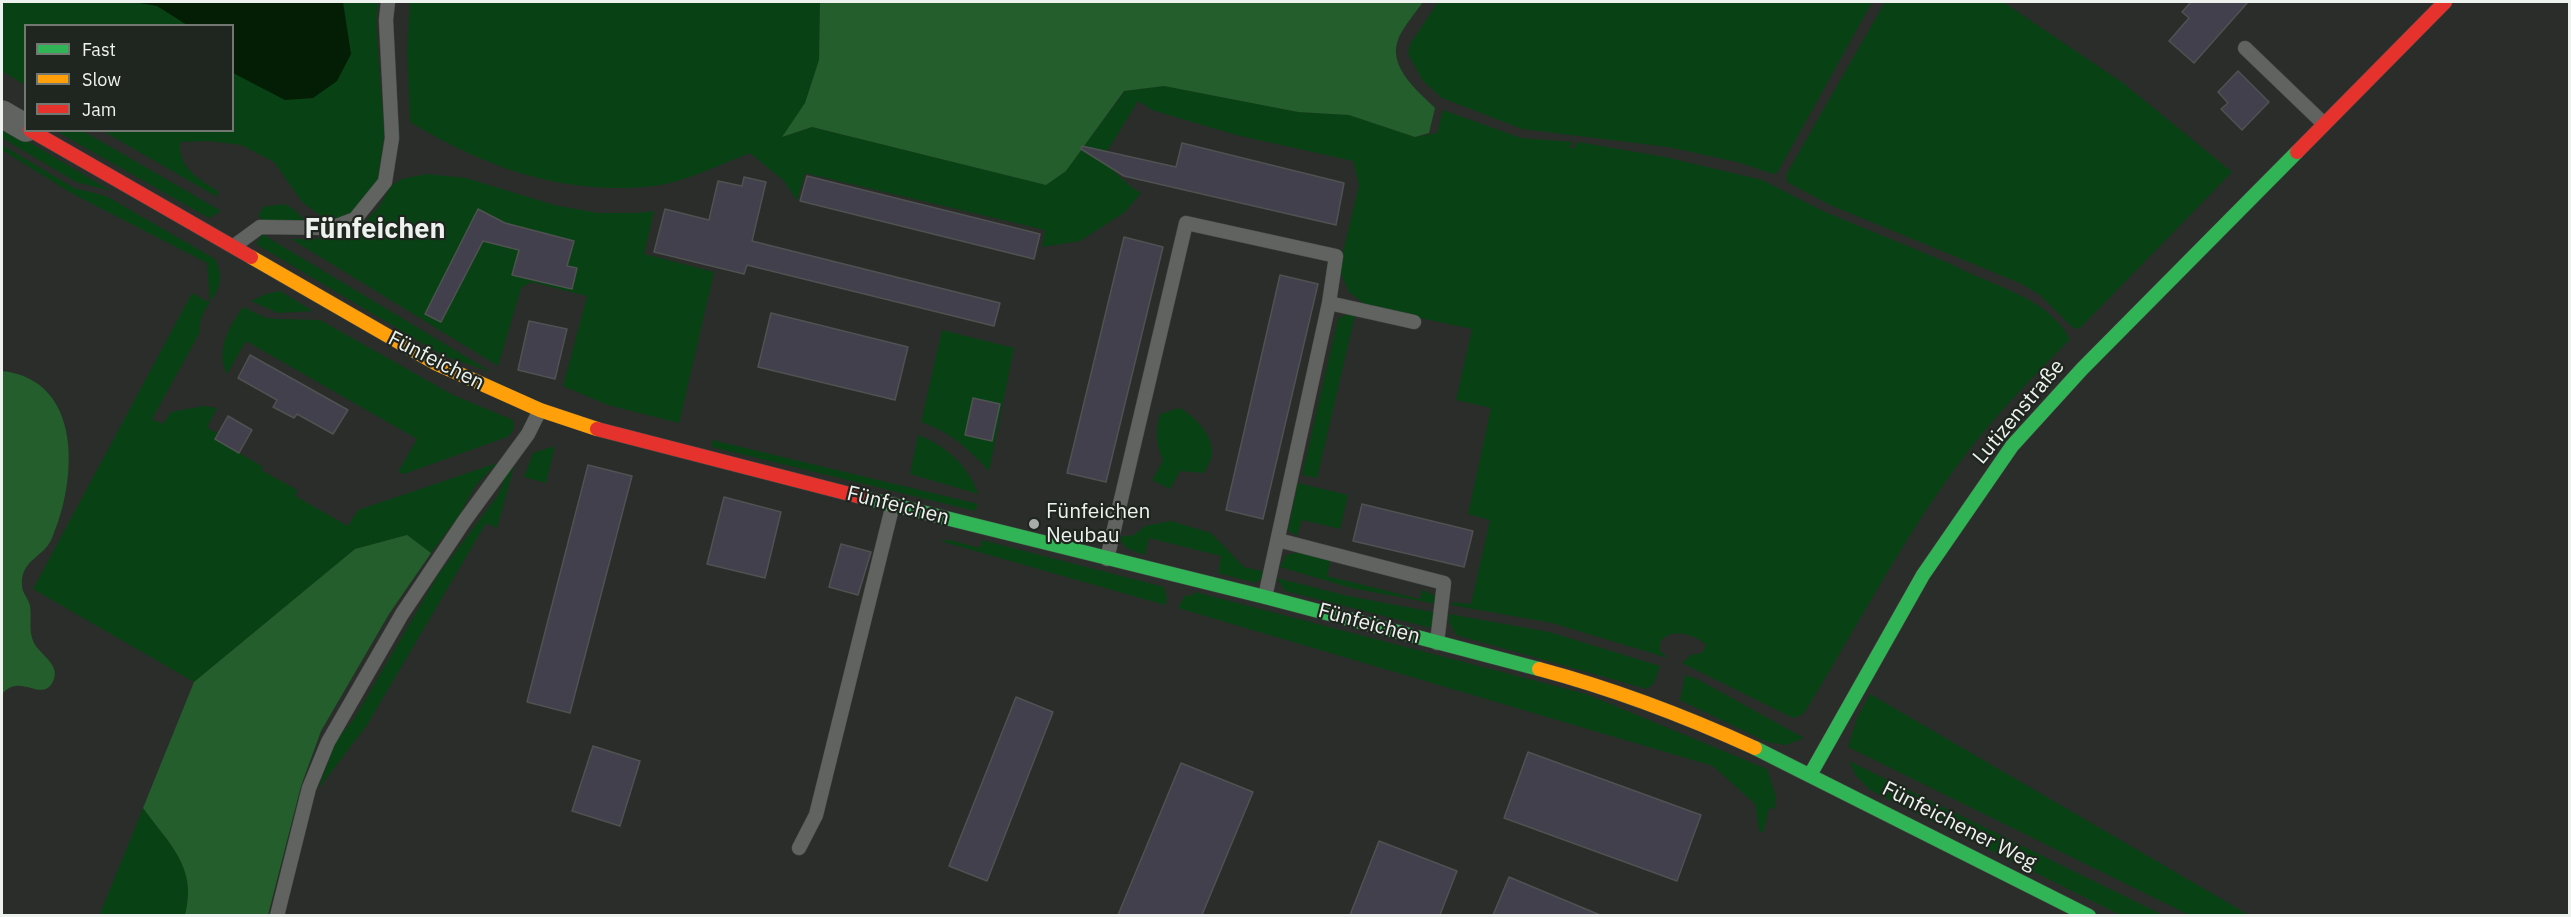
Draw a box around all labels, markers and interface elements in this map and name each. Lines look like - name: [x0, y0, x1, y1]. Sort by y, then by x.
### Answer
- legend: [24, 24, 234, 132]
- text: Fast: [82, 38, 116, 61]
- text: Slow: [82, 68, 121, 91]
- text: Jam: [82, 98, 117, 121]
- district label: Fünfeichen: [304, 214, 446, 246]
- street label: Fünfeichen: [384, 326, 488, 396]
- street label: Lutizenstraße: [1968, 354, 2070, 470]
- street label: Fünfeichen: [844, 481, 952, 531]
- place label: Fünfeichen Neubau: [1046, 499, 1151, 549]
- marker: Fünfeichen Neubau: [1027, 517, 1041, 531]
- street label: Fünfeichen: [1315, 598, 1423, 650]
- street label: Fünfeichener Weg: [1878, 776, 2040, 876]

